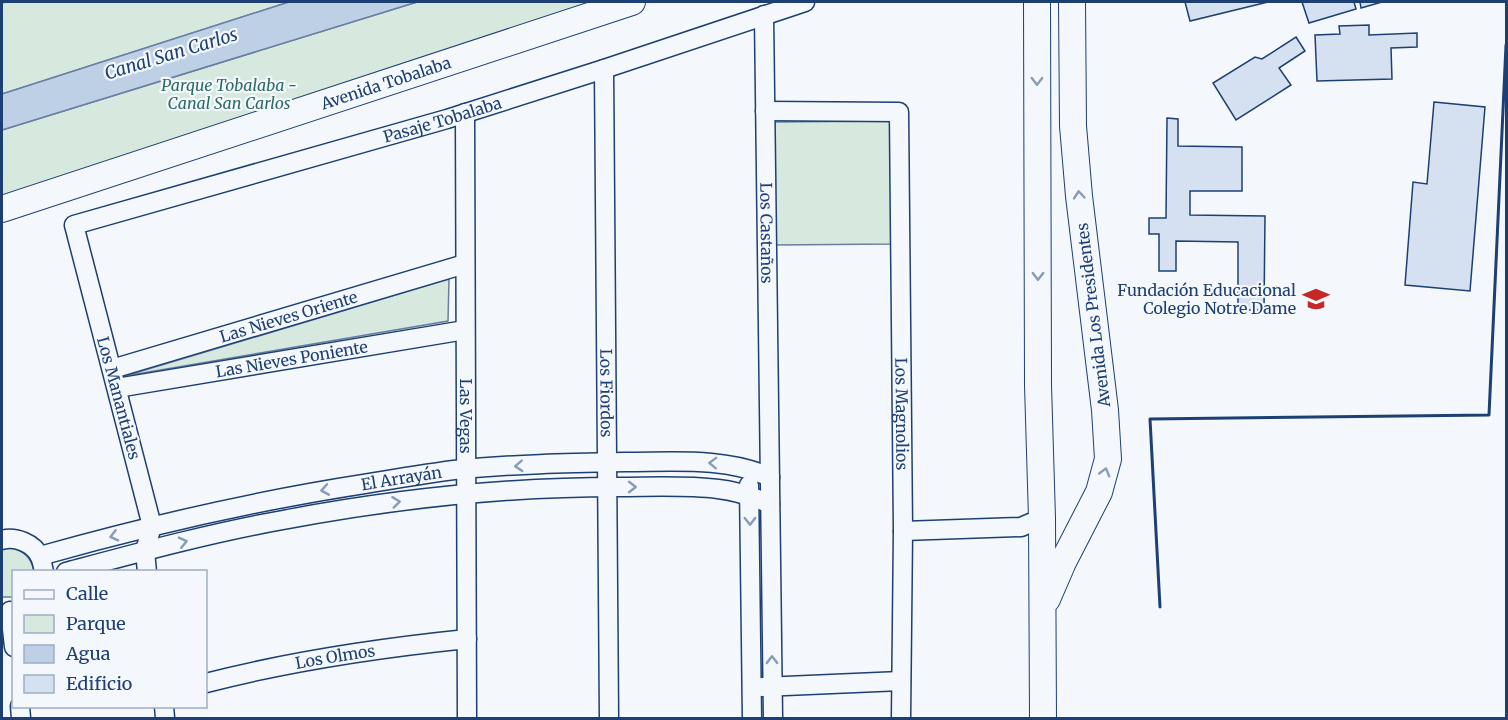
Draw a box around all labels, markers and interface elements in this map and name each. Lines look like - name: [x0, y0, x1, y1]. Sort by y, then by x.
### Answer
- water label: Canal San Carlos: [101, 22, 240, 85]
- street label: Avenida Tobalaba: [317, 52, 454, 114]
- park label: Parque Tobalaba - Canal San Carlos: [161, 75, 297, 113]
- one-way arrow: [1031, 76, 1043, 85]
- street label: Pasaje Tobalaba: [381, 92, 504, 147]
- street label: Los Castaños: [756, 182, 777, 284]
- one-way arrow: [1073, 191, 1086, 200]
- street label: Avenida Los Presidentes: [1072, 222, 1114, 409]
- one-way arrow: [1032, 271, 1044, 280]
- place label: Fundación Educacional Colegio Notre Dame: [1117, 280, 1296, 318]
- school or university icon: Fundación Educacional Colegio Notre Dame: [1301, 284, 1331, 314]
- street label: Las Nieves Oriente: [217, 287, 360, 346]
- street label: Los Manantiales: [93, 334, 145, 462]
- street label: Las Nieves Poniente: [214, 336, 369, 381]
- street label: Los Fiordos: [596, 349, 617, 438]
- street label: Los Magnolios: [891, 358, 912, 471]
- street label: Las Vegas: [456, 378, 476, 454]
- one-way arrow: [709, 457, 718, 469]
- one-way arrow: [514, 460, 523, 473]
- street label: El Arrayán: [360, 462, 443, 494]
- one-way arrow: [1098, 467, 1110, 478]
- one-way arrow: [627, 481, 636, 493]
- one-way arrow: [321, 483, 331, 496]
- one-way arrow: [391, 497, 400, 509]
- one-way arrow: [744, 516, 756, 525]
- one-way arrow: [109, 529, 120, 541]
- one-way arrow: [178, 536, 188, 549]
- legend: [12, 570, 207, 708]
- text: Calle: [66, 582, 108, 605]
- text: Parque: [66, 612, 126, 635]
- street label: Los Olmos: [294, 640, 377, 673]
- text: Agua: [65, 642, 111, 665]
- one-way arrow: [766, 656, 778, 665]
- text: Edificio: [66, 672, 132, 695]

